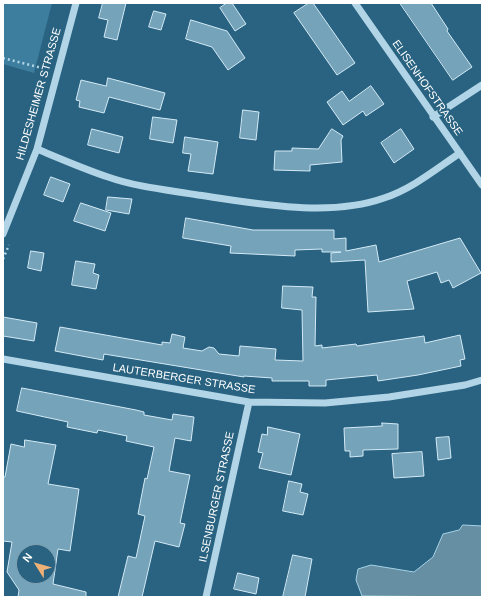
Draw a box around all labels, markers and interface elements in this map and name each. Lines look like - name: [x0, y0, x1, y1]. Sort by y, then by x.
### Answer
- street label: HILDESHEIMER STRASSE: [14, 26, 64, 162]
- street label: ELISENHOFSTRASSE: [389, 38, 465, 138]
- street label: LAUTERBERGER STRASSE: [112, 361, 256, 397]
- street label: ILSENBURGER STRASSE: [197, 430, 237, 564]
- north arrow: [16, 544, 56, 584]
- text: N: [20, 551, 34, 564]

